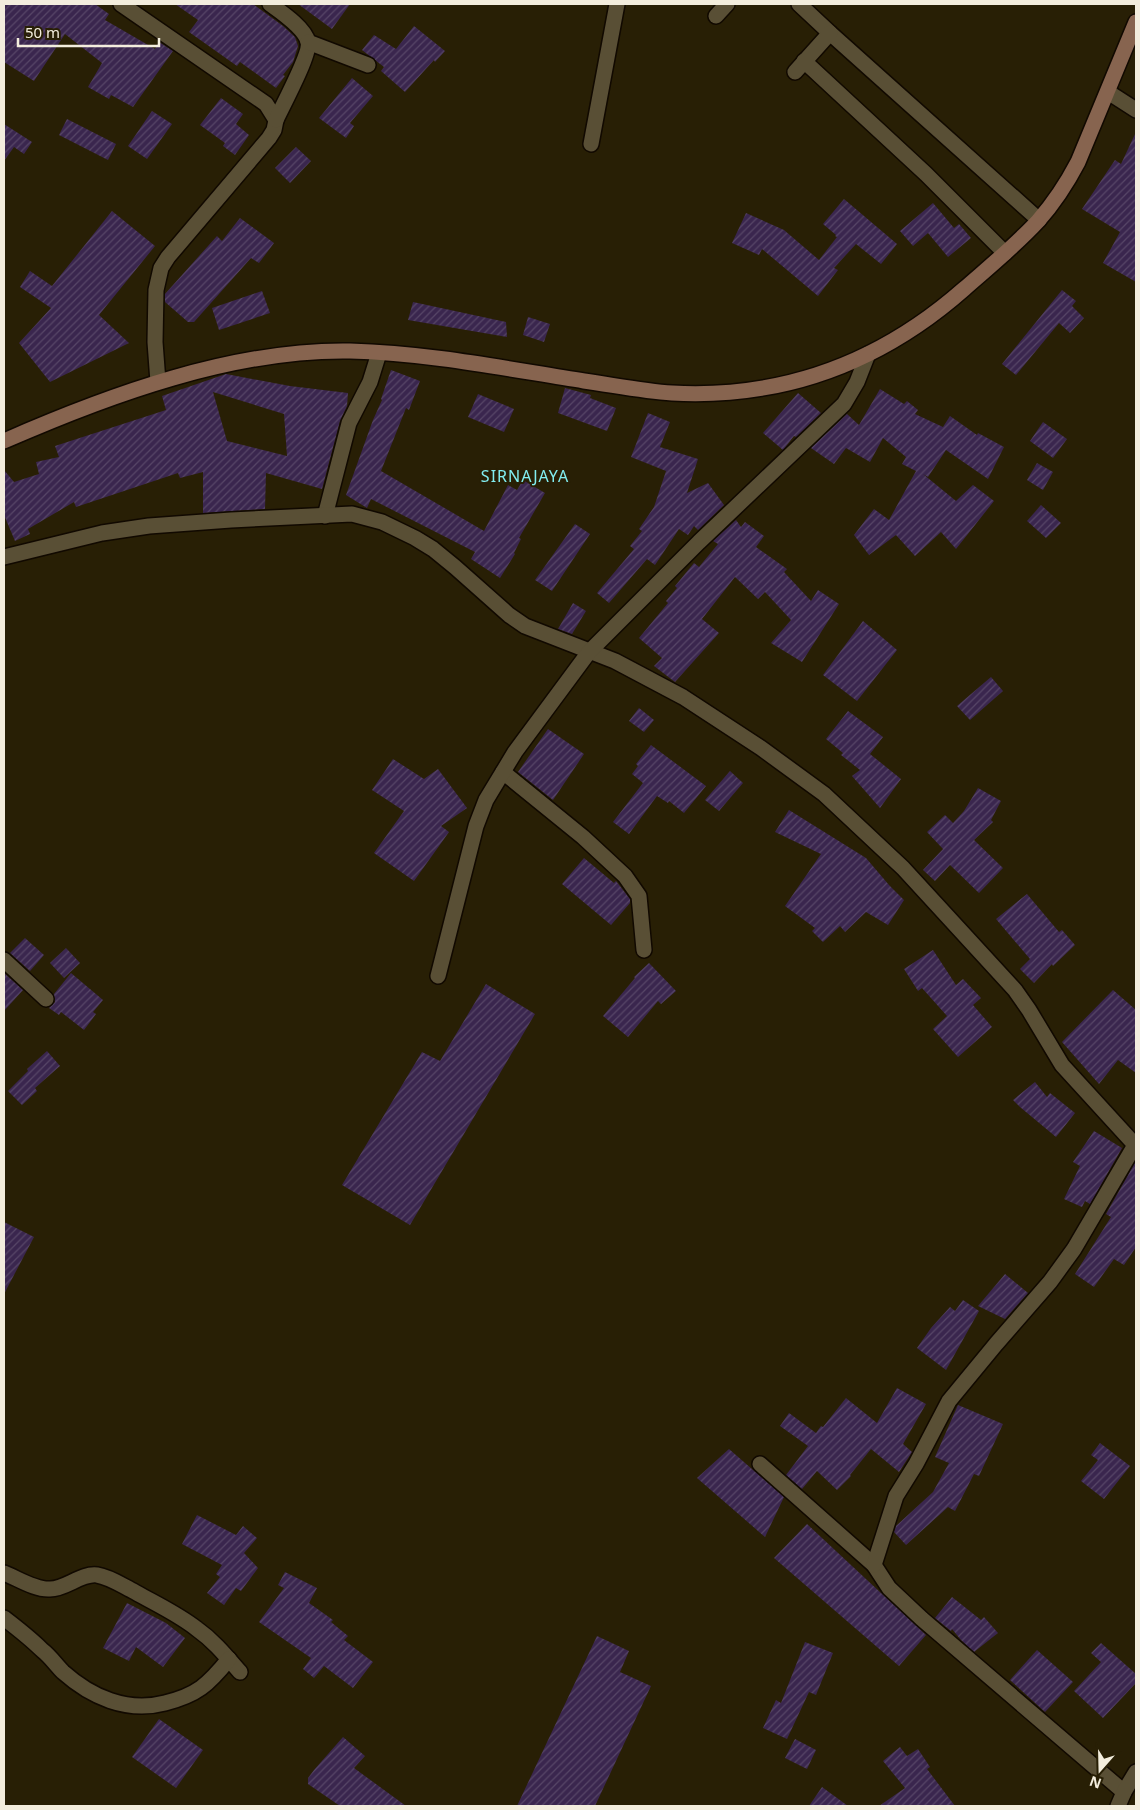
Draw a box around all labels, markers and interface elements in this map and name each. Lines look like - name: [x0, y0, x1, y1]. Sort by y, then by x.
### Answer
- scale bar: [18, 15, 159, 47]
- text: 50 m: [25, 22, 60, 42]
- district label: SIRNAJAYA: [481, 465, 569, 487]
- north arrow: [1075, 1745, 1125, 1795]
- text: N: [1087, 1772, 1104, 1794]

